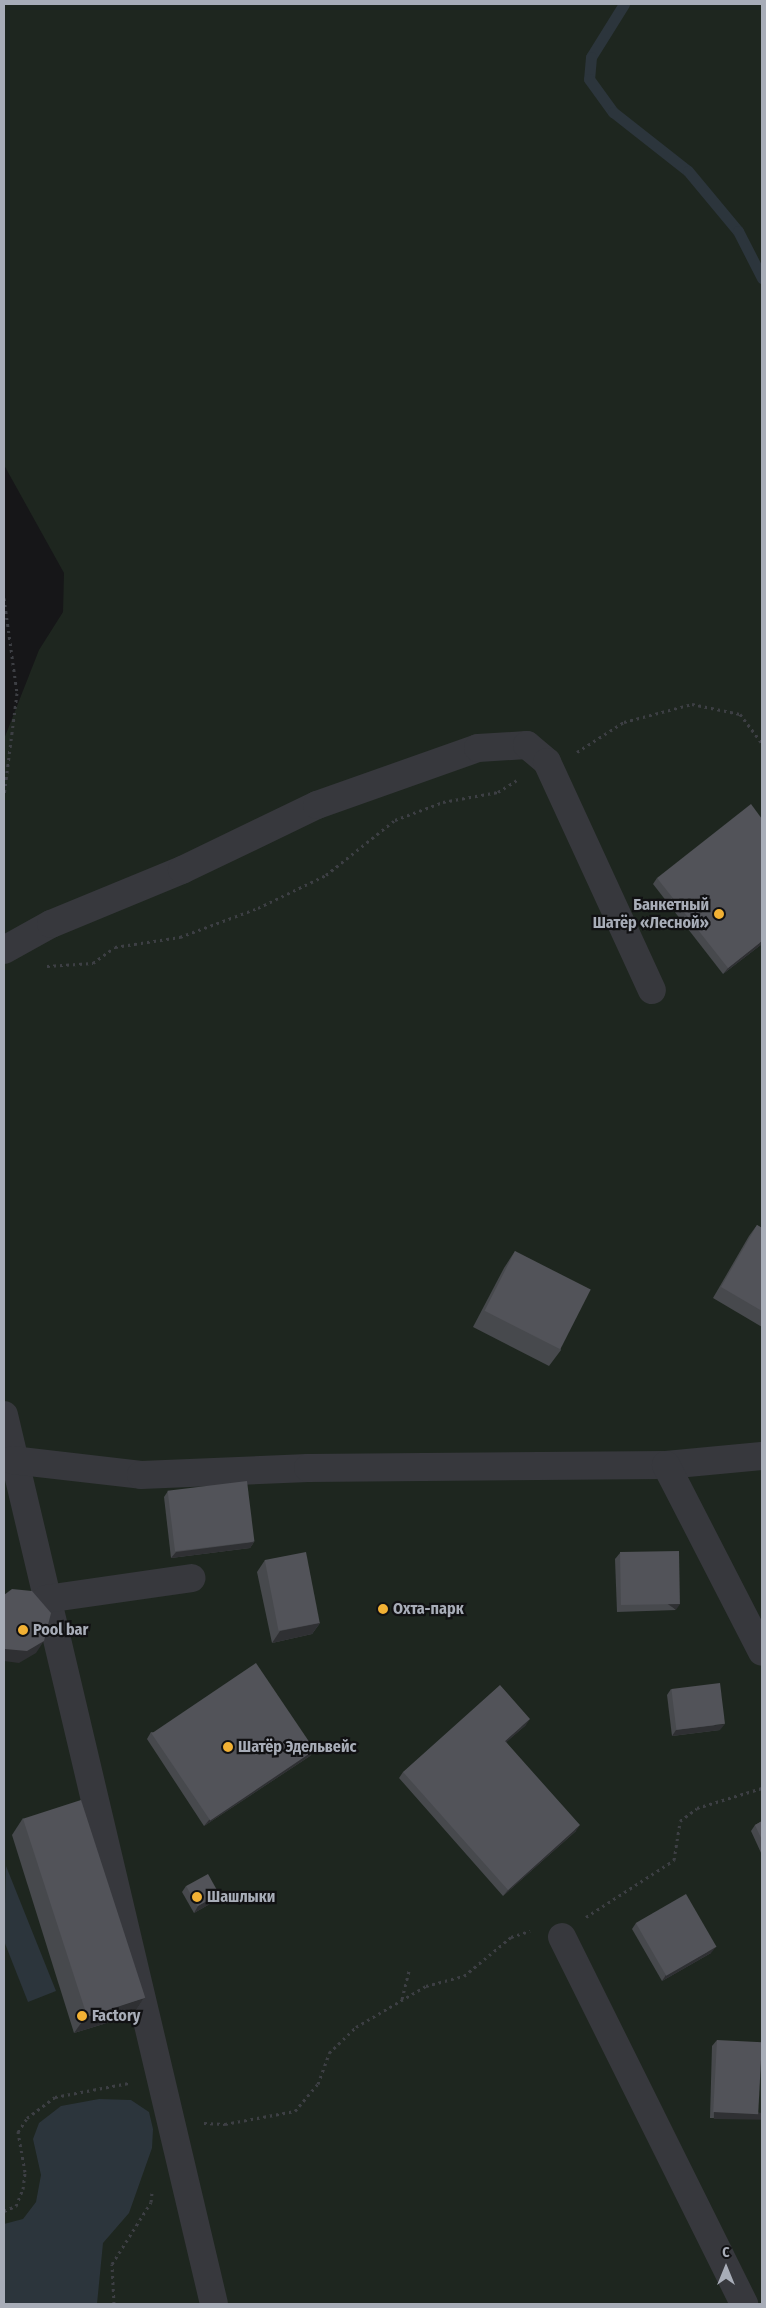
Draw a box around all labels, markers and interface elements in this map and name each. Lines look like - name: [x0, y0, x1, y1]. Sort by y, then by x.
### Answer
- place label: Банкетный Шатёр «Лесной»: [593, 895, 709, 933]
- marker: Банкетный Шатёр «Лесной»: [713, 908, 725, 920]
- place label: Охта-парк: [393, 1599, 464, 1619]
- marker: Охта-парк: [377, 1603, 389, 1615]
- place label: Pool bar: [33, 1620, 88, 1640]
- marker: Pool bar: [17, 1624, 29, 1636]
- place label: Шатёр Эдельвейс: [238, 1737, 356, 1757]
- marker: Шатёр Эдельвейс: [222, 1741, 234, 1753]
- place label: Шашлыки: [207, 1887, 275, 1907]
- marker: Шашлыки: [191, 1891, 203, 1903]
- place label: Factory: [92, 2006, 140, 2026]
- marker: Factory: [76, 2010, 88, 2022]
- north arrow: [701, 2243, 751, 2293]
- text: С: [722, 2244, 730, 2261]

